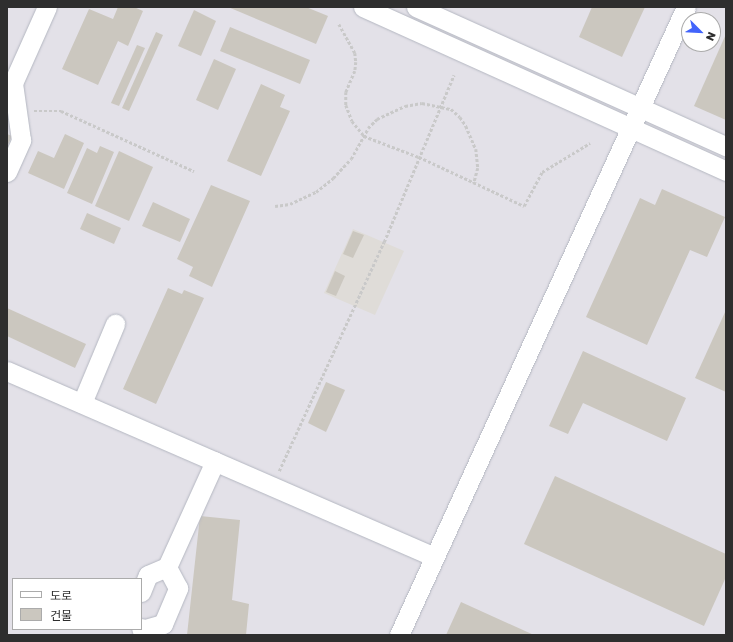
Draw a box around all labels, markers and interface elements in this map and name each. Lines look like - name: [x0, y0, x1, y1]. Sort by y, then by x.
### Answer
- north arrow: [681, 12, 721, 52]
- text: N: [704, 30, 719, 43]
- legend: [12, 578, 142, 630]
- text: 도로: [50, 588, 72, 603]
- text: 건물: [50, 608, 72, 623]

